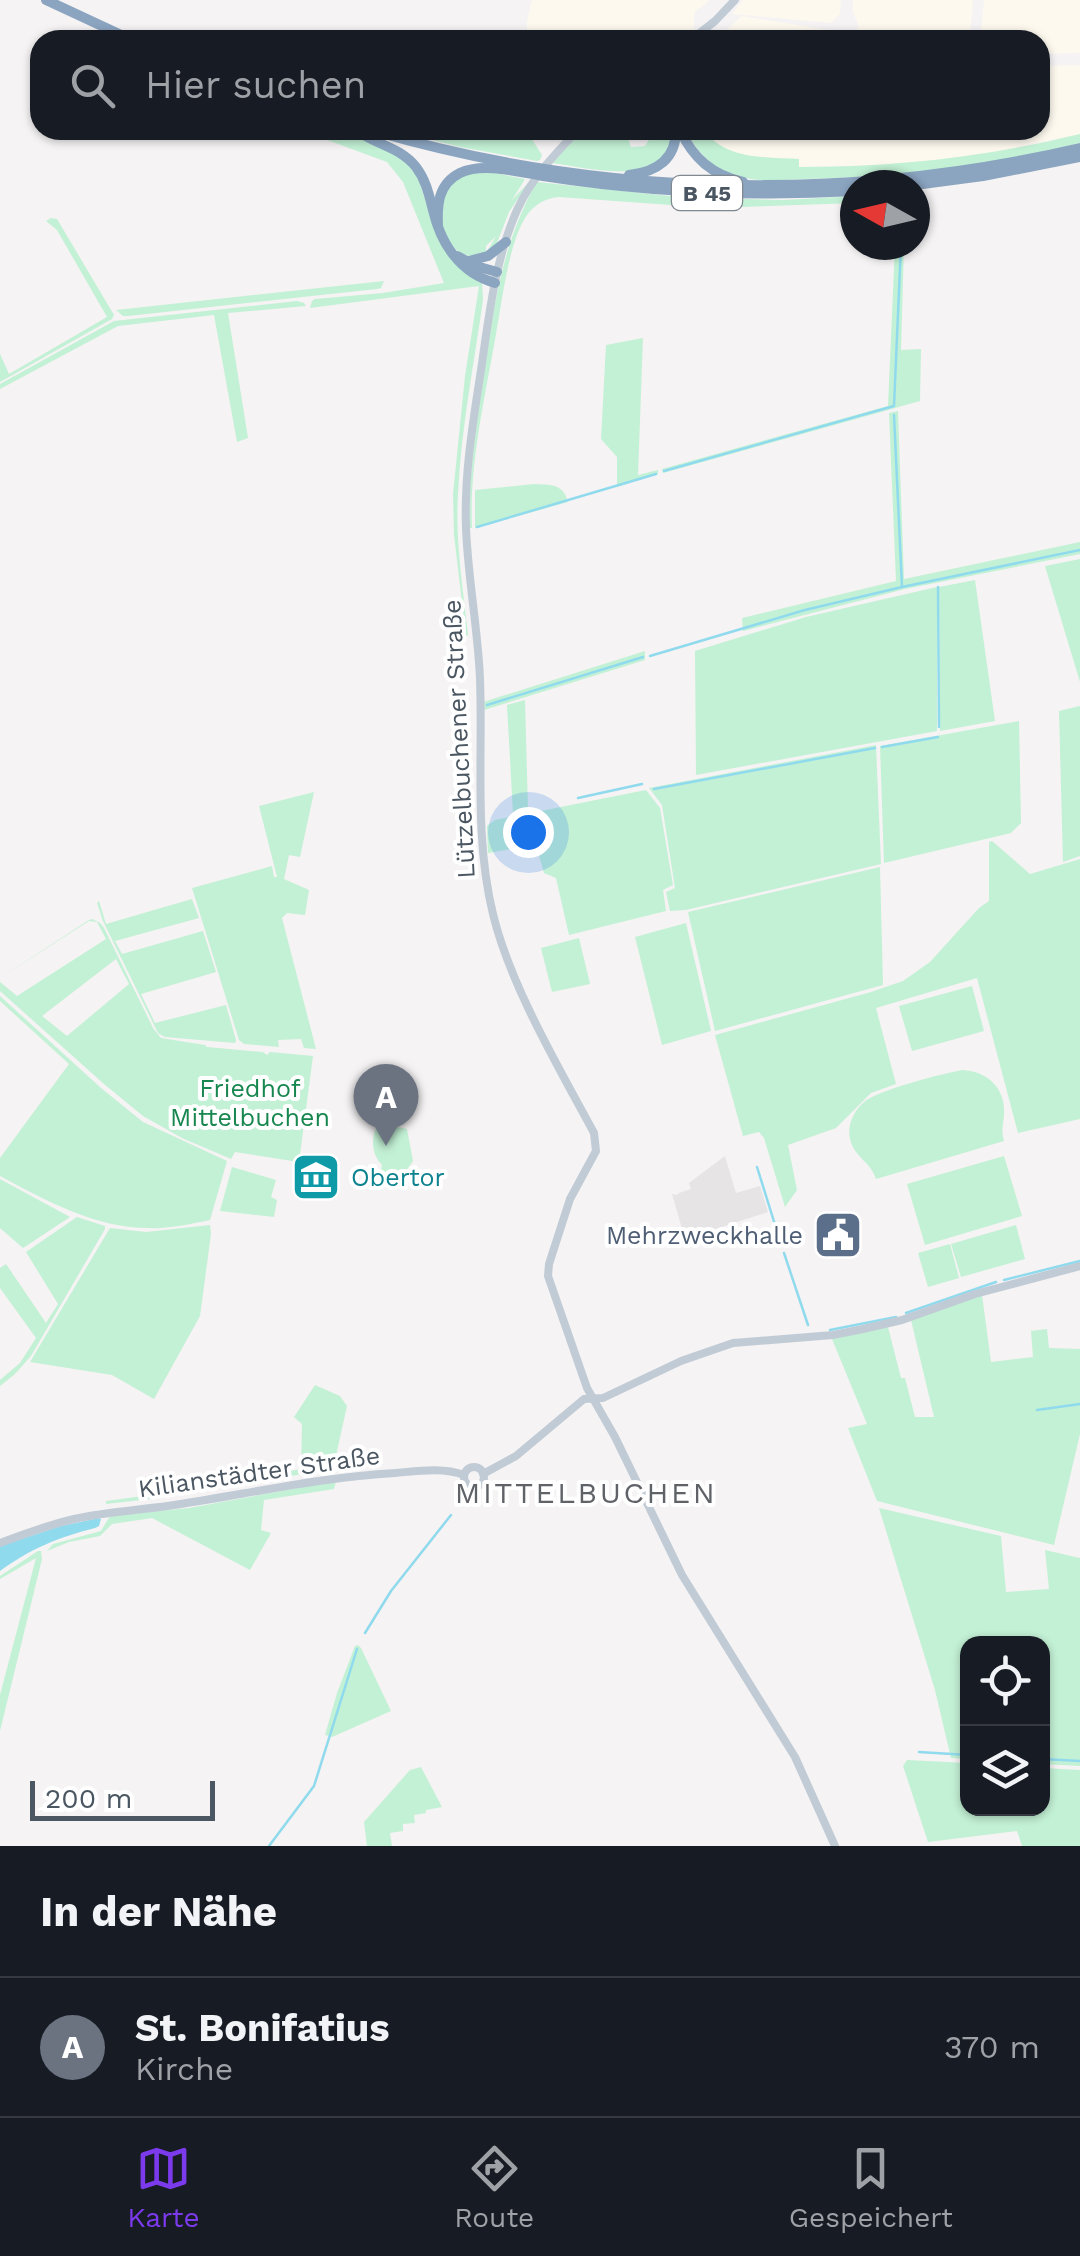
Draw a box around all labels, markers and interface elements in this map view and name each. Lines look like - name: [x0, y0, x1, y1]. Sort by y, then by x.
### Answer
- search box: [30, 30, 1050, 140]
- icon: search: [65, 58, 120, 113]
- text: Hier suchen: [145, 63, 366, 107]
- north arrow: [840, 170, 930, 260]
- road number: B 45: [672, 176, 742, 210]
- street label: Lützelbuchener Straße: [437, 599, 481, 879]
- your location: [503, 807, 554, 858]
- pin: A: [354, 1064, 418, 1146]
- park label: Friedhof Mittelbuchen: [170, 1074, 330, 1132]
- museum icon: Obertor: [290, 1151, 342, 1203]
- place label: Obertor: [351, 1163, 445, 1192]
- public building icon: Mehrzweckhalle: [812, 1209, 864, 1261]
- place label: Mehrzweckhalle: [606, 1221, 803, 1250]
- street label: Kilianstädter Straße: [136, 1441, 382, 1503]
- district label: MITTELBUCHEN: [455, 1475, 717, 1510]
- map controls: [960, 1636, 1050, 1816]
- button: locate: [960, 1636, 1050, 1726]
- button: layers: [960, 1726, 1050, 1816]
- scale bar: [30, 1776, 215, 1820]
- text: 200 m: [45, 1782, 132, 1815]
- text: In der Nähe: [40, 1887, 277, 1936]
- text: St. Bonifatius: [135, 2006, 390, 2050]
- text: A: [62, 2028, 83, 2066]
- text: 370 m: [944, 2028, 1040, 2066]
- text: Kirche: [135, 2050, 233, 2088]
- tab: Karte: [127, 2141, 200, 2234]
- tab: Route: [454, 2141, 534, 2234]
- tab: Gespeichert: [789, 2141, 953, 2234]

